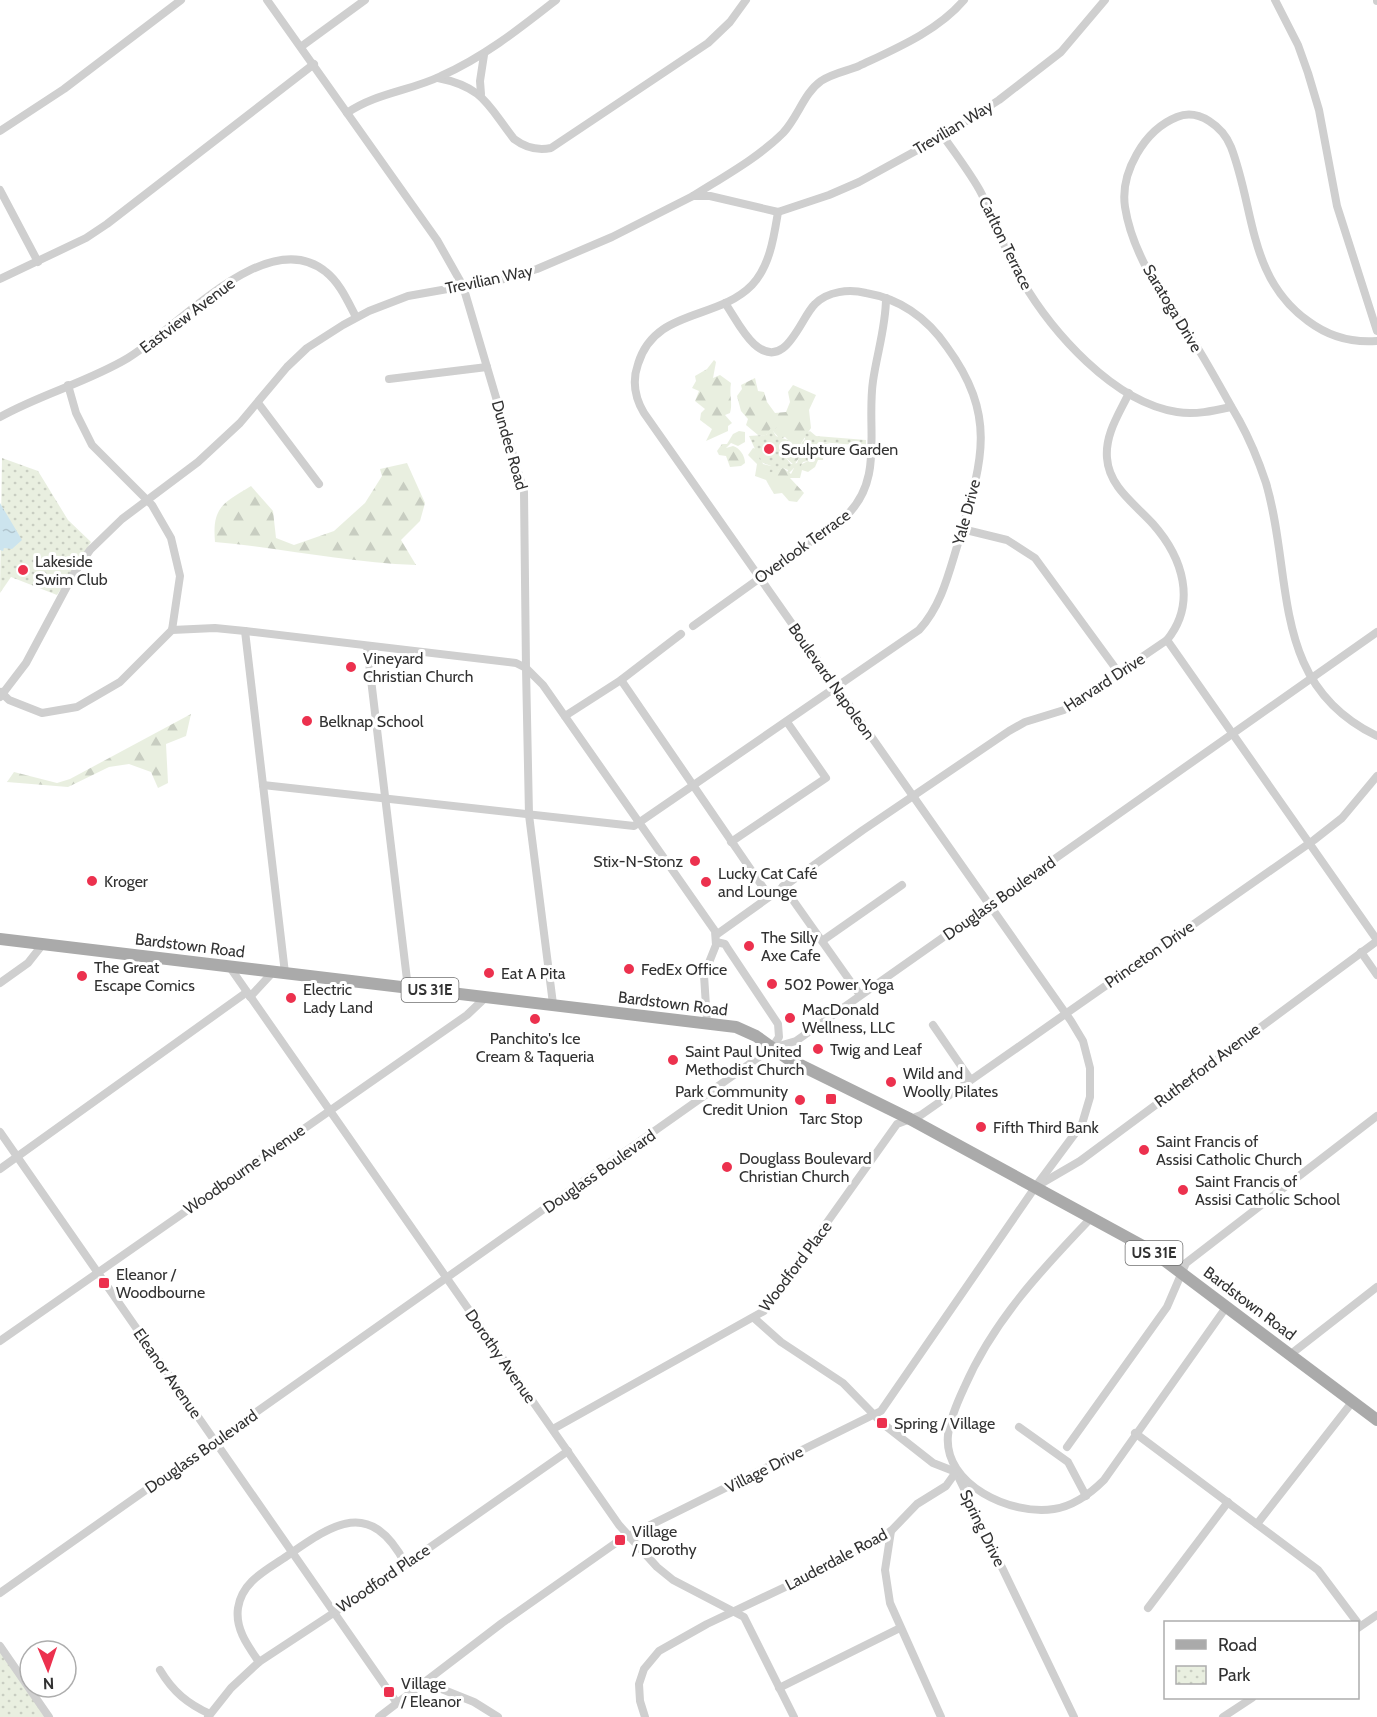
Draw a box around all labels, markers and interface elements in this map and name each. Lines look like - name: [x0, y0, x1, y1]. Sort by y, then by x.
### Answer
- street label: Trevilian Way: [910, 96, 996, 158]
- street label: Carlton Terrace: [975, 193, 1036, 293]
- street label: Trevilian Way: [444, 261, 534, 298]
- street label: Saratoga Drive: [1139, 261, 1206, 355]
- street label: Eastview Avenue: [136, 274, 239, 357]
- street label: Dundee Road: [488, 398, 531, 492]
- place label: Sculpture Garden: [781, 440, 898, 459]
- marker: Sculpture Garden: [762, 442, 776, 456]
- street label: Yale Drive: [948, 477, 984, 548]
- street label: Overlook Terrace: [751, 505, 854, 588]
- place label: Lakeside Swim Club: [35, 552, 108, 589]
- marker: Lakeside Swim Club: [16, 563, 30, 577]
- street label: Boulevard Napoleon: [784, 620, 879, 743]
- place label: Vineyard Christian Church: [363, 649, 473, 686]
- street label: Harvard Drive: [1060, 649, 1148, 716]
- marker: Vineyard Christian Church: [344, 660, 358, 674]
- place label: Belknap School: [319, 712, 424, 731]
- marker: Belknap School: [300, 714, 314, 728]
- place label: Stix-N-Stonz: [593, 852, 683, 871]
- street label: Douglass Boulevard: [939, 853, 1059, 944]
- marker: Stix-N-Stonz: [688, 854, 702, 868]
- place label: Lucky Cat Café and Lounge: [718, 864, 818, 901]
- place label: Kroger: [104, 872, 149, 891]
- marker: Kroger: [85, 874, 99, 888]
- marker: Lucky Cat Café and Lounge: [699, 875, 713, 889]
- street label: Princeton Drive: [1101, 917, 1197, 992]
- place label: The Silly Axe Cafe: [761, 928, 821, 965]
- street label: Bardstown Road: [134, 929, 246, 962]
- marker: The Silly Axe Cafe: [742, 939, 756, 953]
- place label: The Great Escape Comics: [94, 958, 195, 995]
- place label: FedEx Office: [641, 960, 727, 979]
- marker: FedEx Office: [622, 962, 636, 976]
- place label: Eat A Pita: [501, 964, 566, 983]
- marker: Eat A Pita: [482, 966, 496, 980]
- marker: The Great Escape Comics: [75, 969, 89, 983]
- place label: 502 Power Yoga: [784, 975, 894, 994]
- marker: 502 Power Yoga: [765, 977, 779, 991]
- road number: US 31E: [402, 978, 458, 1002]
- place label: Electric Lady Land: [303, 980, 373, 1017]
- street label: Bardstown Road: [617, 987, 729, 1020]
- marker: Electric Lady Land: [284, 991, 298, 1005]
- place label: MacDonald Wellness, LLC: [802, 1000, 895, 1037]
- marker: MacDonald Wellness, LLC: [783, 1011, 797, 1025]
- marker: Panchito's Ice Cream & Taqueria: [528, 1012, 542, 1026]
- street label: Rutherford Avenue: [1151, 1020, 1264, 1111]
- place label: Panchito's Ice Cream & Taqueria: [476, 1029, 594, 1066]
- place label: Twig and Leaf: [830, 1040, 923, 1059]
- place label: Saint Paul United Methodist Church: [685, 1042, 804, 1079]
- marker: Twig and Leaf: [811, 1042, 825, 1056]
- marker: Saint Paul United Methodist Church: [666, 1053, 680, 1067]
- place label: Wild and Woolly Pilates: [903, 1064, 998, 1101]
- marker: Wild and Woolly Pilates: [884, 1075, 898, 1089]
- place label: Park Community Credit Union: [675, 1082, 788, 1119]
- marker: Tarc Stop: [824, 1092, 838, 1106]
- marker: Park Community Credit Union: [793, 1093, 807, 1107]
- place label: Tarc Stop: [799, 1109, 863, 1128]
- place label: Fifth Third Bank: [993, 1118, 1100, 1137]
- street label: Woodbourne Avenue: [180, 1120, 309, 1218]
- marker: Fifth Third Bank: [974, 1120, 988, 1134]
- street label: Douglass Boulevard: [539, 1126, 659, 1217]
- place label: Saint Francis of Assisi Catholic Church: [1156, 1132, 1302, 1169]
- marker: Saint Francis of Assisi Catholic Church: [1137, 1143, 1151, 1157]
- place label: Douglass Boulevard Christian Church: [739, 1149, 872, 1186]
- marker: Douglass Boulevard Christian Church: [720, 1160, 734, 1174]
- place label: Saint Francis of Assisi Catholic School: [1195, 1172, 1340, 1209]
- marker: Saint Francis of Assisi Catholic School: [1176, 1183, 1190, 1197]
- street label: Woodford Place: [755, 1217, 836, 1315]
- road number: US 31E: [1126, 1241, 1182, 1265]
- street label: Bardstown Road: [1200, 1263, 1300, 1344]
- place label: Eleanor / Woodbourne: [116, 1265, 205, 1302]
- marker: Eleanor / Woodbourne: [97, 1276, 111, 1290]
- street label: Dorothy Avenue: [461, 1306, 540, 1407]
- street label: Eleanor Avenue: [130, 1325, 206, 1422]
- street label: Douglass Boulevard: [141, 1406, 261, 1497]
- place label: Spring / Village: [894, 1414, 995, 1433]
- marker: Spring / Village: [875, 1416, 889, 1430]
- street label: Village Drive: [722, 1442, 806, 1497]
- street label: Spring Drive: [956, 1487, 1009, 1570]
- place label: Village / Dorothy: [631, 1522, 697, 1559]
- street label: Lauderdale Road: [782, 1525, 890, 1594]
- marker: Village / Dorothy: [613, 1533, 627, 1547]
- street label: Woodford Place: [333, 1540, 433, 1617]
- legend: [1164, 1621, 1359, 1699]
- text: Road: [1218, 1634, 1257, 1656]
- north arrow: [18, 1639, 78, 1699]
- text: Park: [1218, 1664, 1251, 1686]
- text: N: [43, 1674, 54, 1693]
- place label: Village / Eleanor: [400, 1674, 462, 1711]
- marker: Village / Eleanor: [382, 1685, 396, 1699]

